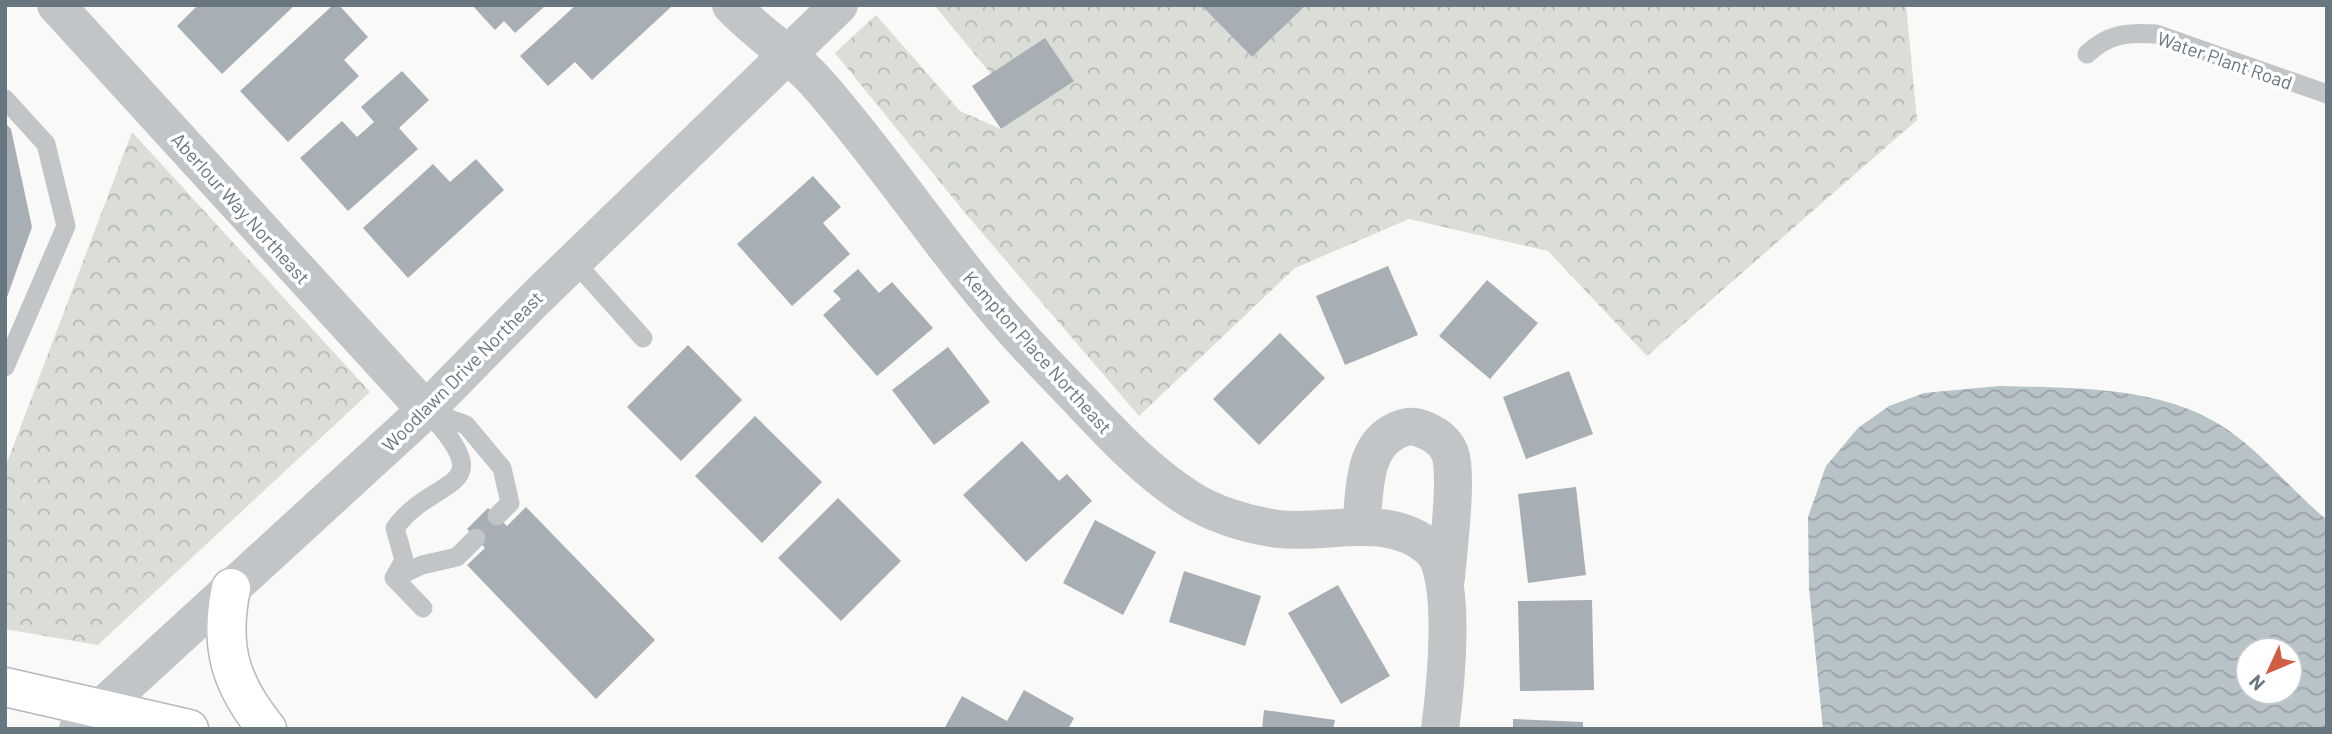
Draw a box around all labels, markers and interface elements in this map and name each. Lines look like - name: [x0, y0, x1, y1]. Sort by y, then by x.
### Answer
- street label: Water Plant Road: [2155, 26, 2295, 94]
- street label: Aberlour Way Northeast: [167, 128, 315, 288]
- street label: Kempton Place Northeast: [959, 266, 1117, 438]
- street label: Woodlawn Drive Northeast: [377, 286, 547, 456]
- north arrow: [2234, 636, 2304, 706]
- text: N: [2244, 671, 2269, 696]

